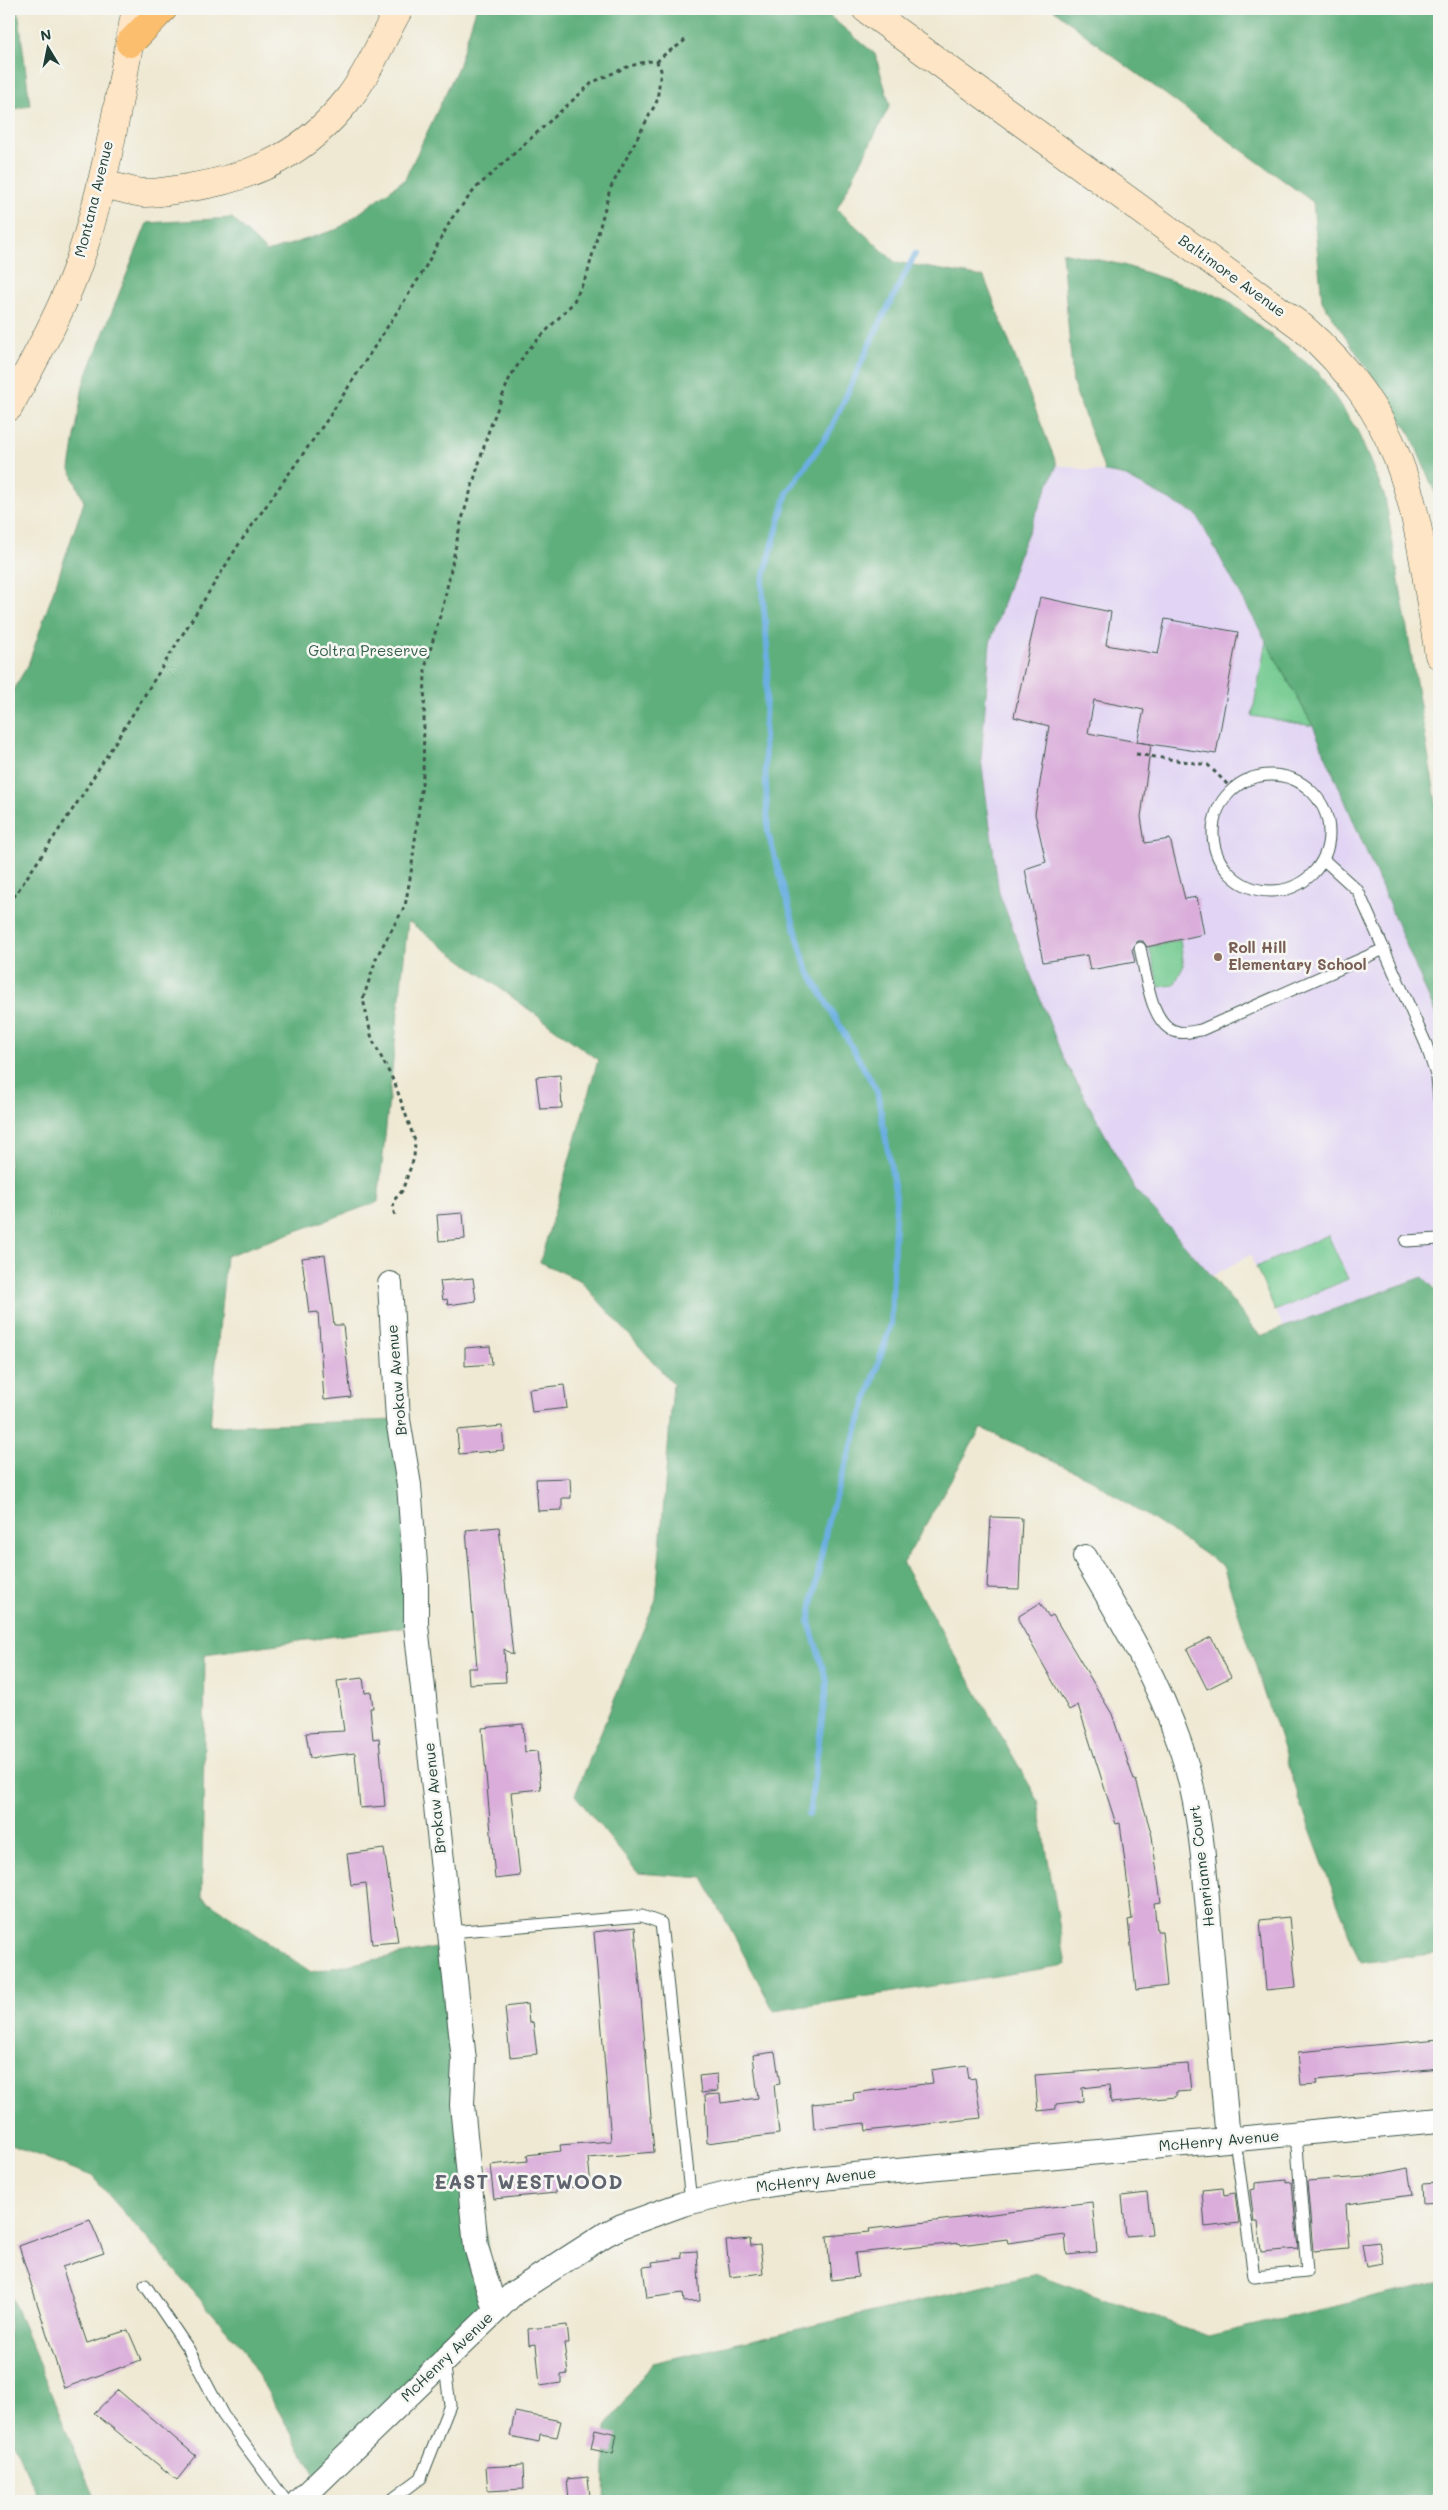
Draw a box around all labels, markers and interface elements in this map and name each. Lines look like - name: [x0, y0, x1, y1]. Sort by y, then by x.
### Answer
- north arrow: [22, 22, 72, 72]
- text: N: [39, 24, 53, 45]
- street label: Montana Avenue: [69, 138, 117, 259]
- street label: Baltimore Avenue: [1175, 229, 1290, 321]
- park label: Goltra Preserve: [308, 640, 428, 660]
- place label: Roll Hill Elementary School: [1228, 937, 1367, 974]
- marker: Roll Hill Elementary School: [1212, 951, 1224, 963]
- street label: Brokaw Avenue: [381, 1324, 411, 1436]
- street label: Brokaw Avenue: [418, 1742, 450, 1855]
- street label: Henrianne Court: [1184, 1804, 1218, 1928]
- street label: McHenry Avenue: [1158, 2125, 1280, 2155]
- street label: McHenry Avenue: [755, 2162, 877, 2196]
- district label: EAST WESTWOOD: [434, 2168, 624, 2194]
- street label: McHenry Avenue: [396, 2307, 497, 2406]

